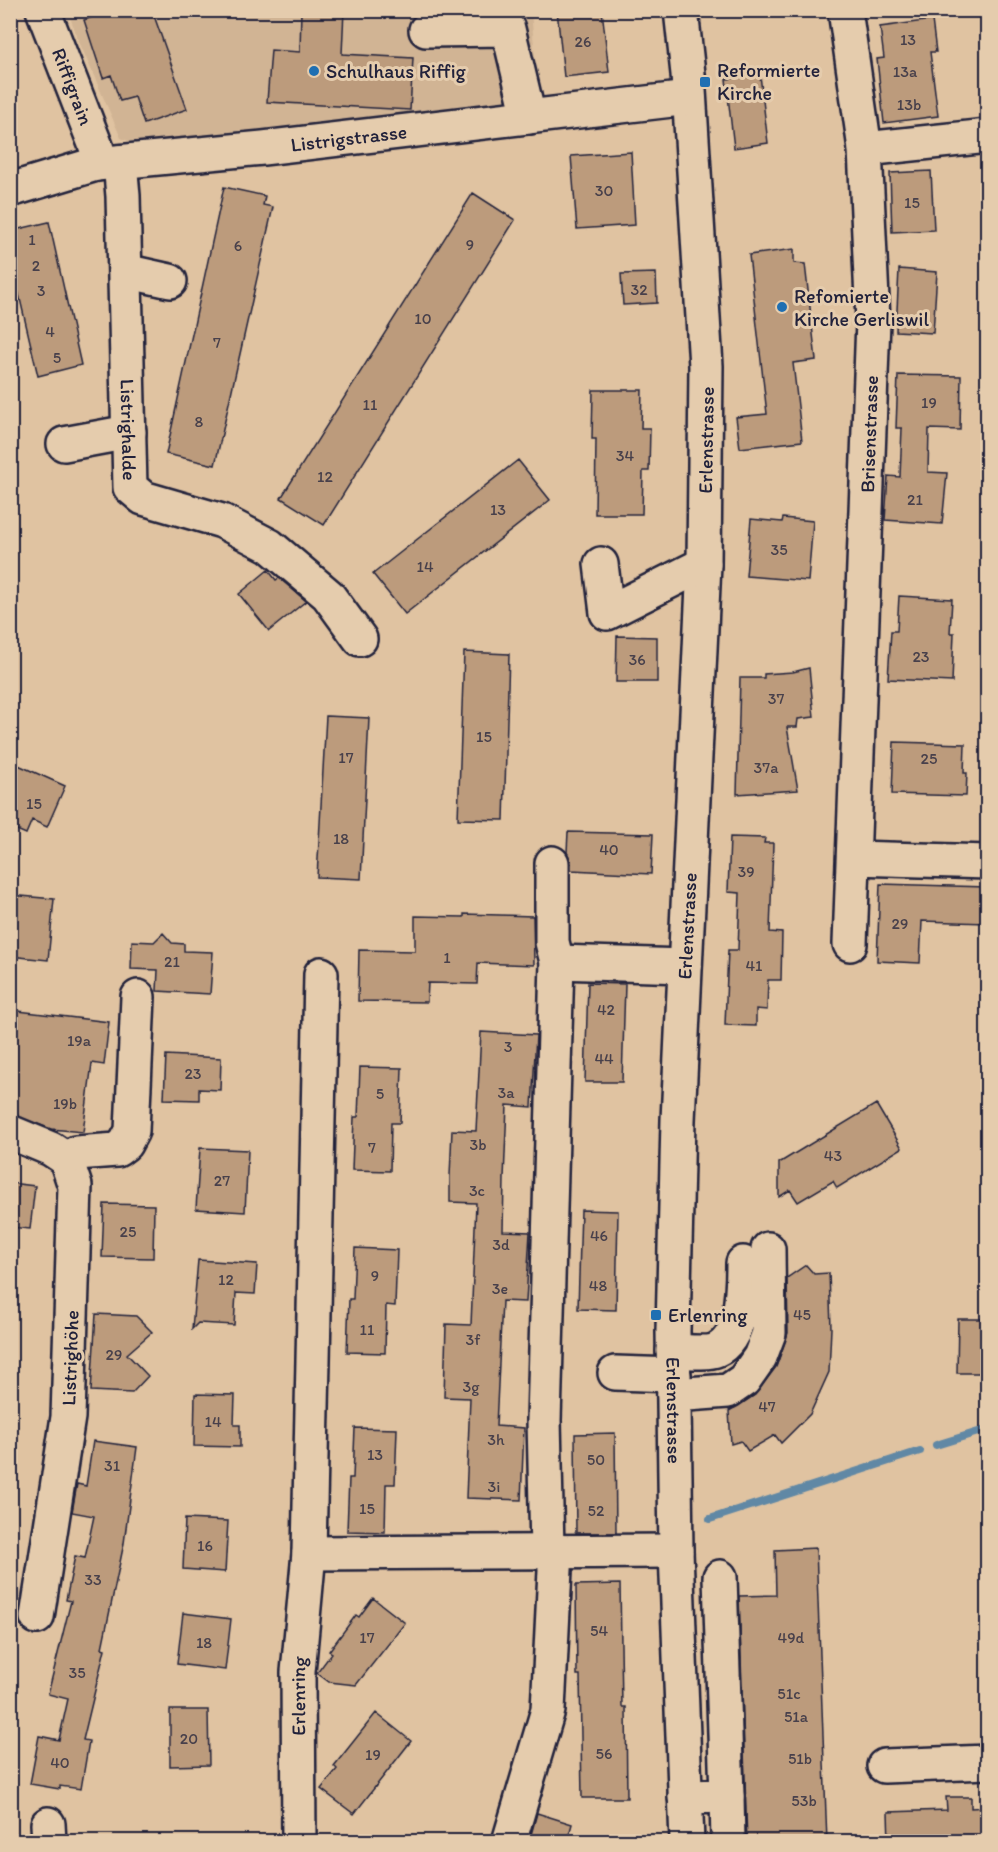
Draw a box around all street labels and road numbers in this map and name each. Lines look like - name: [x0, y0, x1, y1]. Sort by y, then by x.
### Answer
- street label: Riffigrain: [47, 44, 99, 129]
- street label: Listrigstrasse: [289, 119, 408, 157]
- street label: Brisenstrasse: [855, 375, 883, 493]
- street label: Listrighalde: [115, 379, 142, 481]
- street label: Erlenstrasse: [693, 386, 719, 494]
- street label: Erlenstrasse: [672, 872, 702, 980]
- street label: Listrighöhe: [56, 1310, 84, 1406]
- street label: Erlenstrasse: [661, 1357, 687, 1464]
- street label: Erlenring: [286, 1654, 311, 1736]

